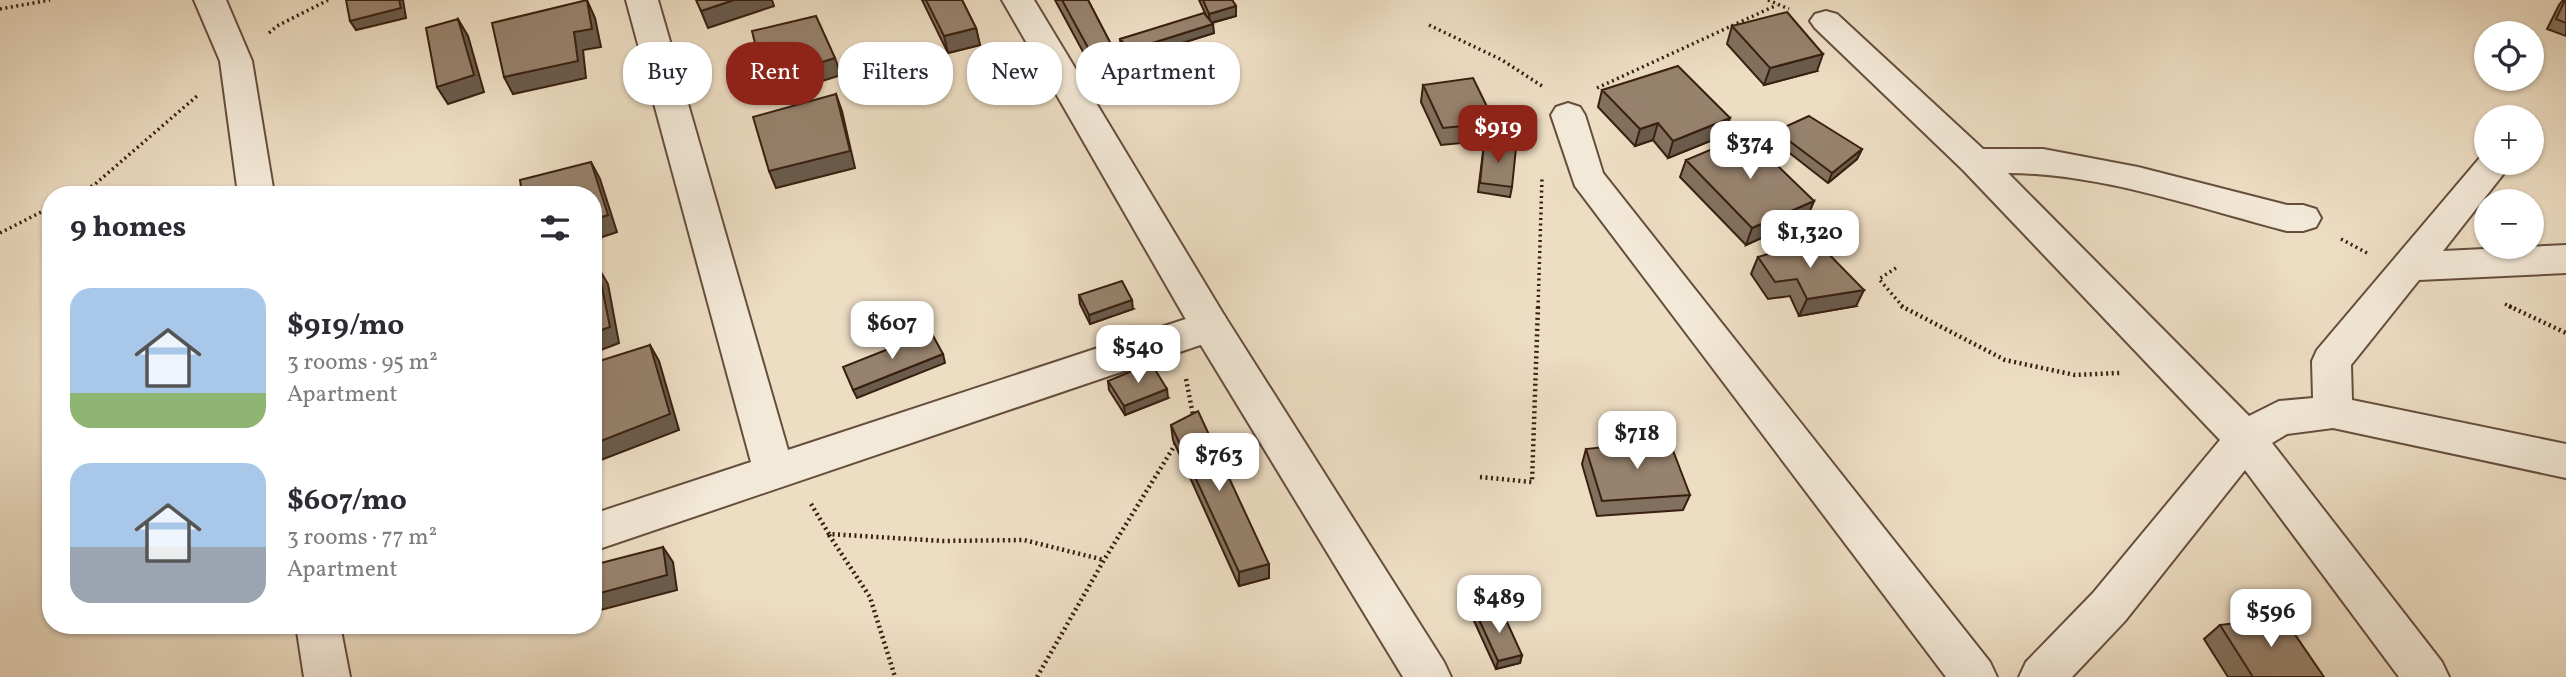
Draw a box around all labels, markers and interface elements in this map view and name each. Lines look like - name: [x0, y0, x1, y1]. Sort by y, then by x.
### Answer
- map controls: [2474, 21, 2544, 259]
- button: locate: [2474, 21, 2544, 91]
- chip: Buy: [623, 42, 712, 105]
- chip: Rent: [726, 42, 824, 105]
- chip: Filters: [838, 42, 953, 105]
- chip: New: [967, 42, 1062, 105]
- chip: Apartment: [1076, 42, 1240, 105]
- button: +: [2474, 105, 2544, 175]
- pin: $919: [1457, 106, 1539, 165]
- text: $919: [1474, 112, 1522, 144]
- pin: $374: [1709, 122, 1791, 181]
- text: $374: [1726, 128, 1774, 160]
- button: −: [2474, 189, 2544, 259]
- text: 9 homes: [70, 207, 186, 249]
- icon: filters: [536, 209, 574, 247]
- pin: $1,320: [1753, 210, 1867, 270]
- text: $1,320: [1777, 217, 1843, 249]
- pin: $607: [851, 302, 933, 361]
- text: $919/mo: [287, 305, 404, 347]
- text: $607: [867, 308, 917, 340]
- icon: home: [126, 316, 210, 400]
- pin: $540: [1097, 326, 1179, 385]
- text: $540: [1112, 332, 1164, 364]
- text: 3 rooms · 95 m²: [287, 347, 438, 379]
- text: Apartment: [287, 379, 398, 411]
- pin: $718: [1596, 412, 1678, 471]
- text: $718: [1614, 418, 1660, 450]
- pin: $763: [1178, 434, 1260, 493]
- text: $763: [1195, 440, 1243, 472]
- text: $607/mo: [287, 480, 407, 522]
- icon: home: [126, 491, 210, 575]
- text: 3 rooms · 77 m²: [287, 522, 437, 554]
- text: Apartment: [287, 554, 398, 586]
- pin: $489: [1458, 576, 1540, 635]
- text: $489: [1473, 582, 1525, 614]
- pin: $596: [2230, 590, 2312, 649]
- text: $596: [2246, 596, 2296, 628]

